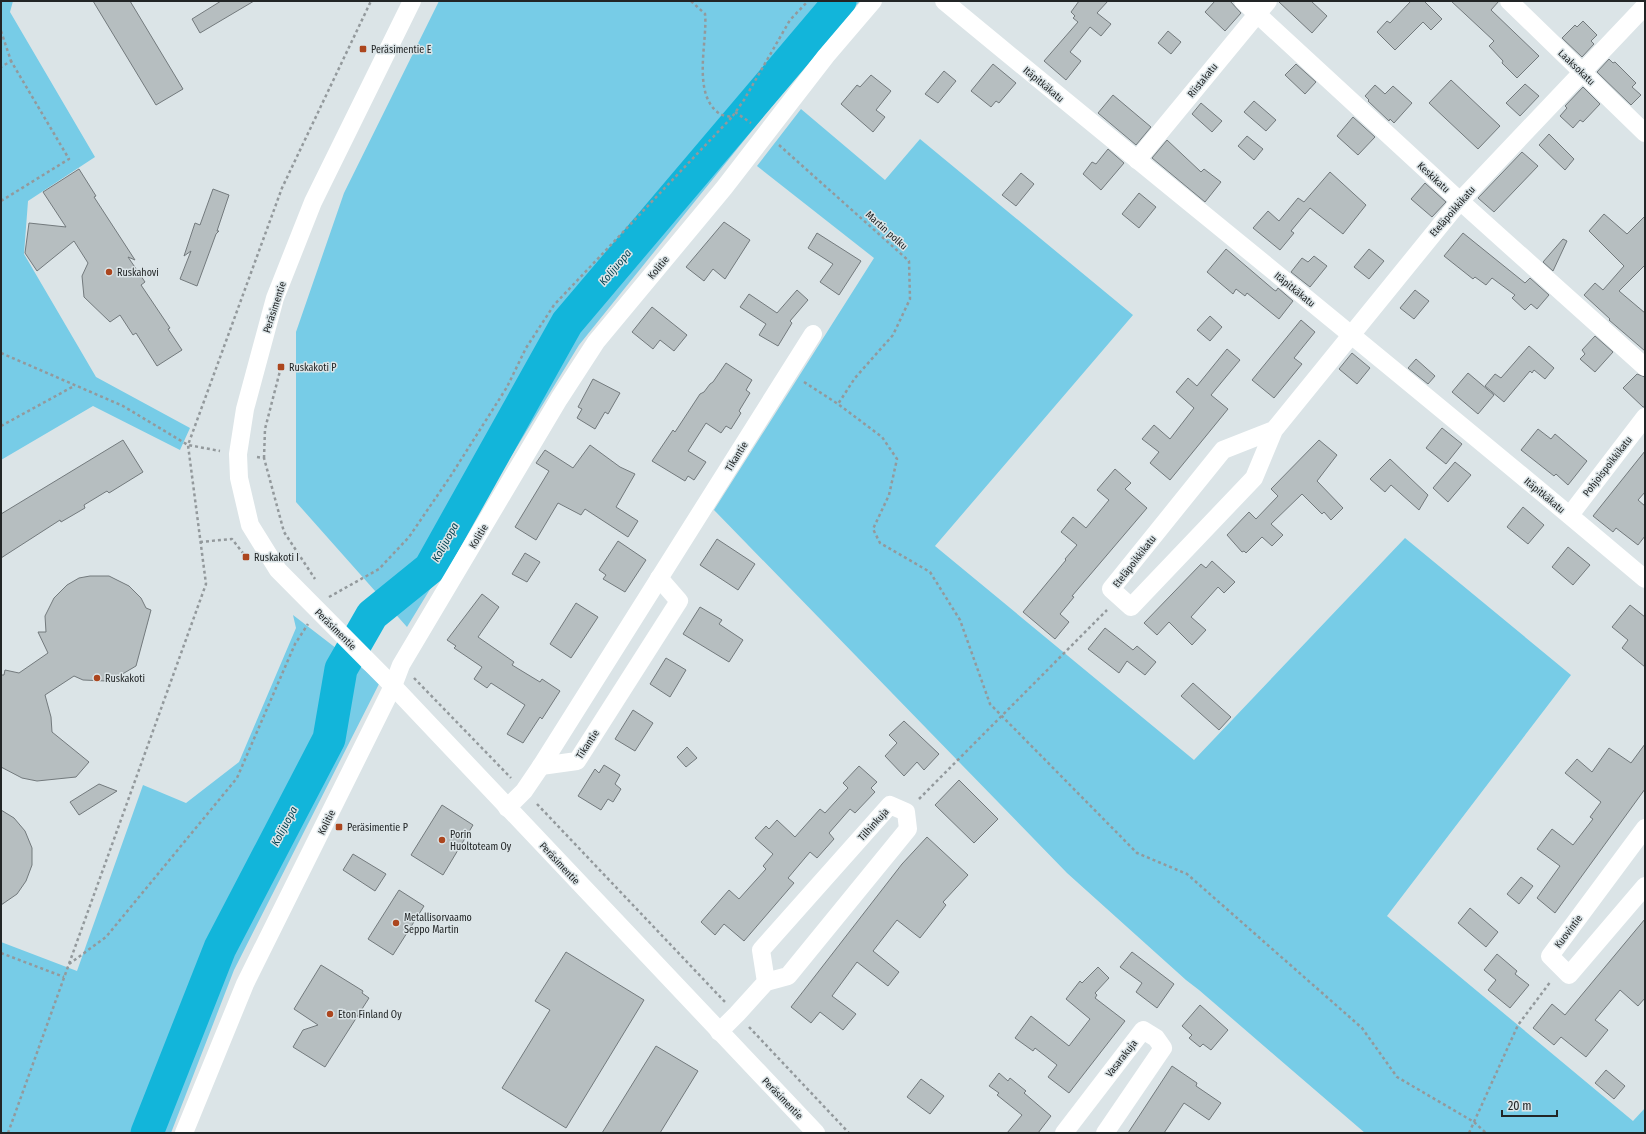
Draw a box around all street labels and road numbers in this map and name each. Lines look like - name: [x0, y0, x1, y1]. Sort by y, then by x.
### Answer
- street label: Laaksokatu: [1556, 47, 1597, 88]
- street label: Riistakatu: [1185, 61, 1220, 100]
- street label: Itäpitkäkatu: [1021, 64, 1066, 105]
- street label: Keskikatu: [1415, 160, 1452, 196]
- street label: Eteläpoikkikatu: [1428, 184, 1478, 239]
- street label: Martin polku: [863, 209, 910, 253]
- street label: Kolitie: [646, 254, 672, 282]
- street label: Itäpitkäkatu: [1271, 270, 1317, 310]
- street label: Peräsimentie: [261, 280, 289, 335]
- street label: Pohjoispoikkikatu: [1581, 434, 1635, 499]
- street label: Tikantie: [723, 439, 751, 474]
- street label: Itäpitkäkatu: [1522, 475, 1567, 516]
- street label: Kolitie: [467, 522, 491, 551]
- street label: Eteläpoikkikatu: [1111, 533, 1159, 590]
- street label: Peräsimentie: [312, 607, 358, 653]
- street label: Tikantie: [574, 728, 602, 761]
- street label: Tilhinkuja: [856, 806, 892, 844]
- street label: Kolitie: [316, 808, 338, 837]
- street label: Peräsimentie: [537, 840, 582, 887]
- street label: Kuovintie: [1552, 913, 1585, 951]
- street label: Vasarakuja: [1104, 1038, 1140, 1080]
- street label: Peräsimentie: [759, 1075, 805, 1122]

